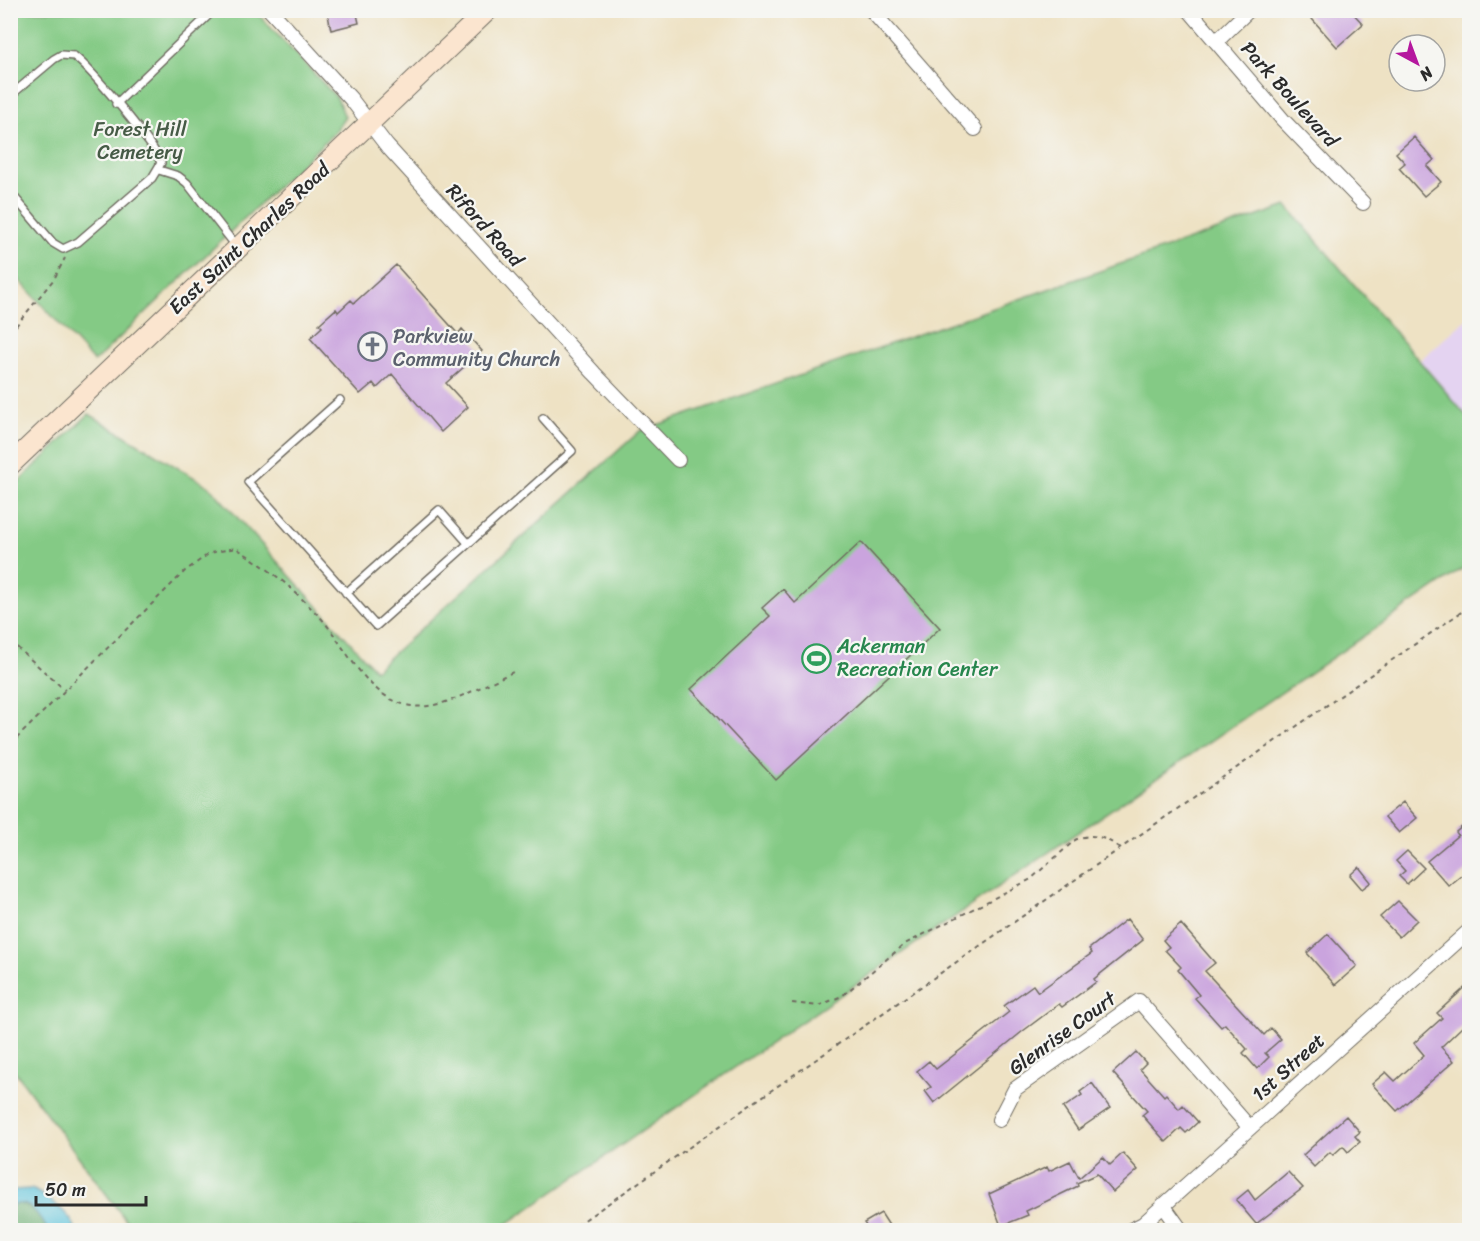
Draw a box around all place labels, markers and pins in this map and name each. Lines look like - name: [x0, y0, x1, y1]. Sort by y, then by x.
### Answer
- place label: Parkview Community Church: [393, 319, 560, 377]
- church icon: Parkview Community Church: [356, 331, 388, 363]
- place label: Ackerman Recreation Center: [836, 629, 999, 687]
- sports icon: Ackerman Recreation Center: [800, 642, 832, 674]

